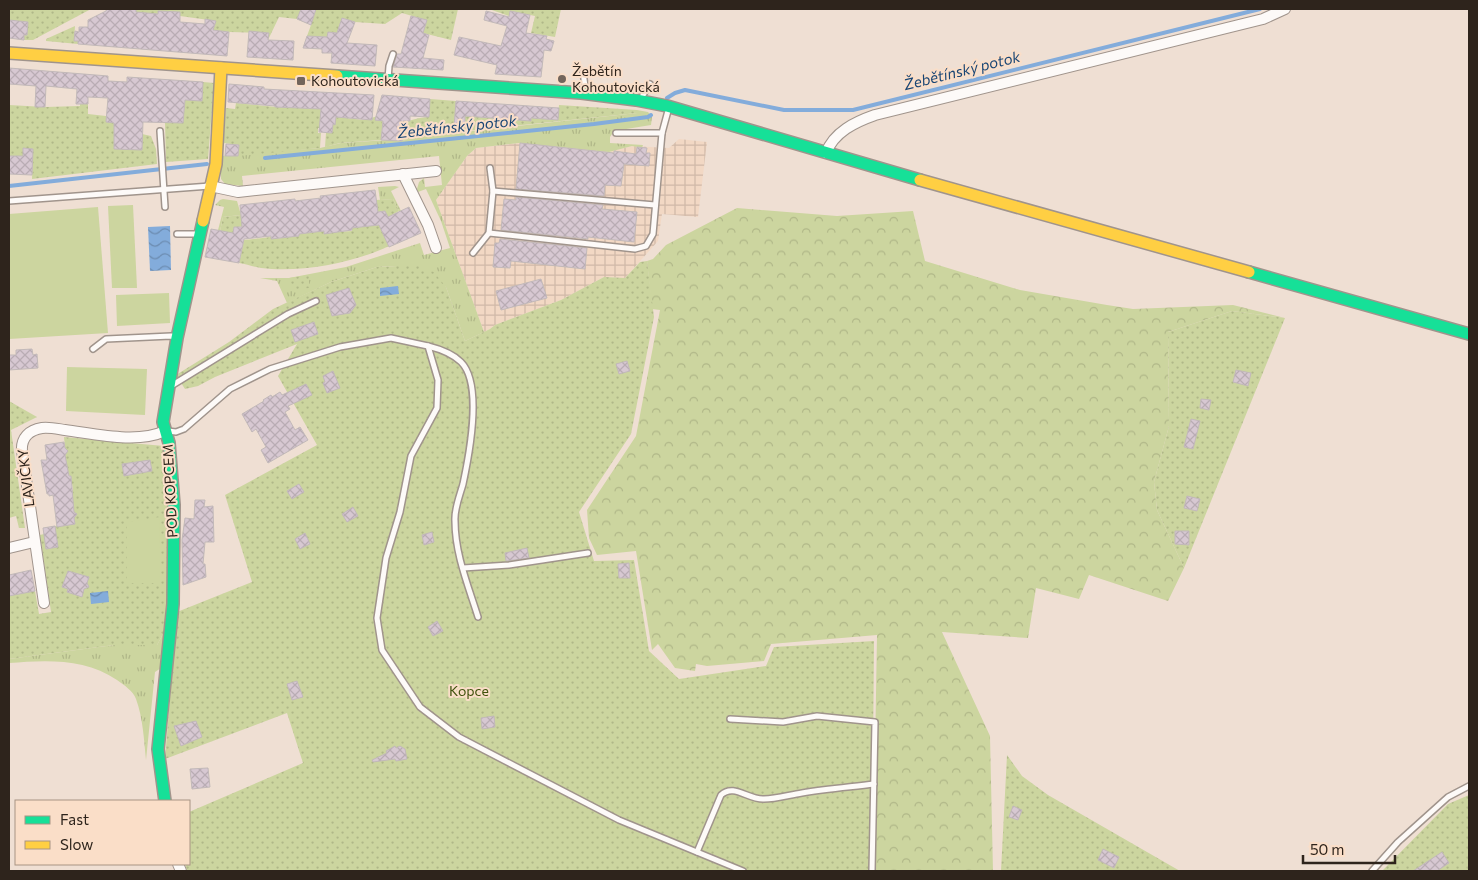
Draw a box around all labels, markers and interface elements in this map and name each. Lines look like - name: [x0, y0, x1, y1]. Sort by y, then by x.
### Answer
- water label: Žebětínský potok: [900, 46, 1023, 93]
- place label: Žebětín Kohoutovická: [572, 62, 660, 95]
- place label: Kohoutovická: [311, 72, 399, 89]
- marker: Žebětín Kohoutovická: [556, 73, 568, 85]
- marker: Kohoutovická: [295, 75, 307, 87]
- water label: Žebětínský potok: [395, 110, 518, 141]
- street label: POD KOPCEM: [159, 444, 180, 538]
- street label: LAVIČKY: [14, 448, 37, 508]
- park label: Kopce: [449, 682, 489, 699]
- legend: [15, 800, 190, 865]
- text: Fast: [60, 810, 89, 828]
- scale bar: [1303, 832, 1396, 864]
- text: Slow: [60, 835, 93, 853]
- text: 50 m: [1310, 840, 1344, 858]

